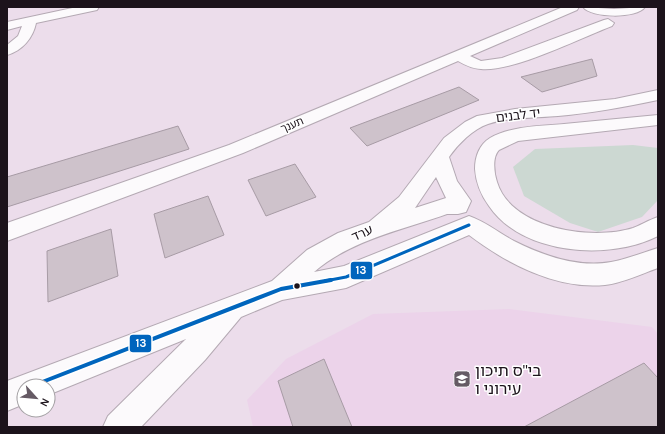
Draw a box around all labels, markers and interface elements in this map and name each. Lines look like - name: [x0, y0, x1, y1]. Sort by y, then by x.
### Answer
- street label: יד לבנים: [495, 105, 541, 125]
- street label: תענך: [279, 114, 305, 136]
- street label: ערד: [349, 222, 375, 244]
- line badge: 13: [350, 261, 373, 280]
- text: 13: [356, 264, 367, 277]
- unlabelled marker: [292, 281, 302, 291]
- line badge: 13: [129, 334, 152, 353]
- text: 13: [136, 337, 147, 350]
- place label: בי"ס תיכון עירוני ו: [475, 361, 542, 398]
- school or university icon: בי"ס תיכון עירוני ו: [452, 369, 472, 389]
- north arrow: [16, 378, 56, 418]
- text: N: [37, 396, 52, 409]

